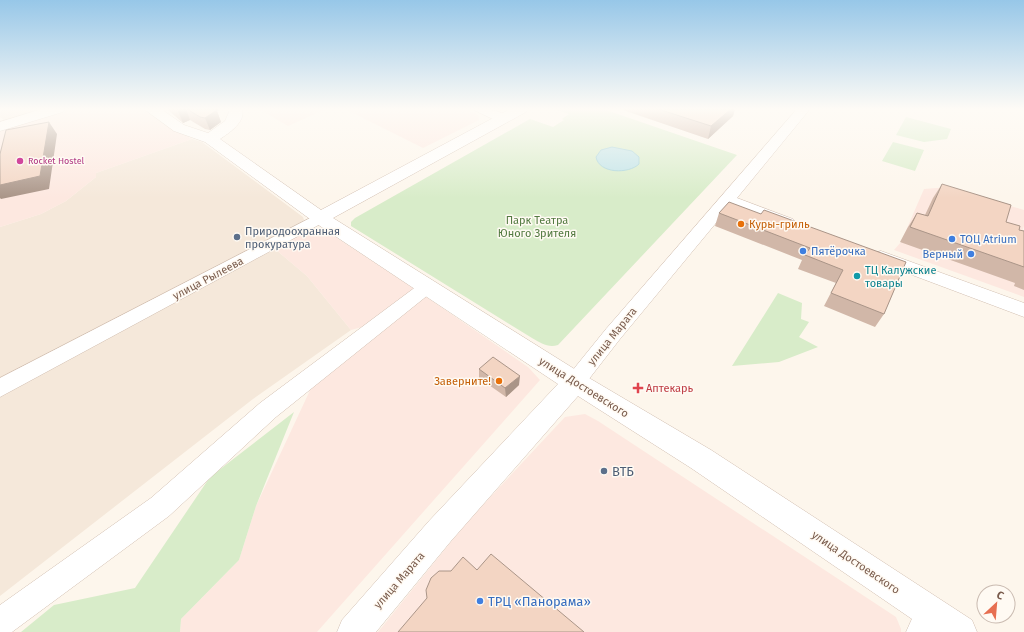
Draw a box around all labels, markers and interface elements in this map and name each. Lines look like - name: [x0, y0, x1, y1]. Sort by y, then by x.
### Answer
- marker: Rocket Hostel: [15, 156, 25, 166]
- place label: Rocket Hostel: [28, 156, 85, 166]
- park label: Парк Театра Юного Зрителя: [498, 214, 576, 240]
- place label: Куры-гриль: [749, 218, 810, 231]
- marker: Куры-гриль: [736, 219, 746, 229]
- place label: Природоохранная прокуратура: [245, 225, 340, 251]
- marker: Природоохранная прокуратура: [232, 232, 242, 242]
- place label: ТОЦ Atrium: [960, 233, 1017, 246]
- marker: ТОЦ Atrium: [947, 234, 957, 244]
- place label: Пятёрочка: [811, 245, 866, 258]
- marker: Пятёрочка: [798, 246, 808, 256]
- place label: Верный: [923, 248, 963, 261]
- marker: Верный: [966, 249, 976, 259]
- street label: улица Рылеева: [171, 254, 246, 303]
- place label: ТЦ Калужские товары: [865, 264, 936, 290]
- marker: ТЦ Калужские товары: [852, 271, 862, 281]
- street label: улица Марата: [585, 305, 640, 368]
- street label: улица Достоевского: [536, 355, 631, 420]
- place label: Заверните!: [434, 375, 491, 388]
- marker: Заверните!: [494, 376, 504, 386]
- place label: Аптекарь: [646, 382, 694, 395]
- marker: Аптекарь: [633, 383, 643, 393]
- place label: ВТБ: [612, 464, 634, 479]
- marker: ВТБ: [599, 466, 609, 476]
- street label: улица Достоевского: [809, 528, 902, 597]
- street label: улица Марата: [371, 549, 428, 611]
- north arrow: [976, 584, 1016, 624]
- text: С: [994, 588, 1006, 603]
- place label: ТРЦ «Панорама»: [488, 594, 591, 609]
- marker: ТРЦ «Панорама»: [475, 596, 485, 606]

